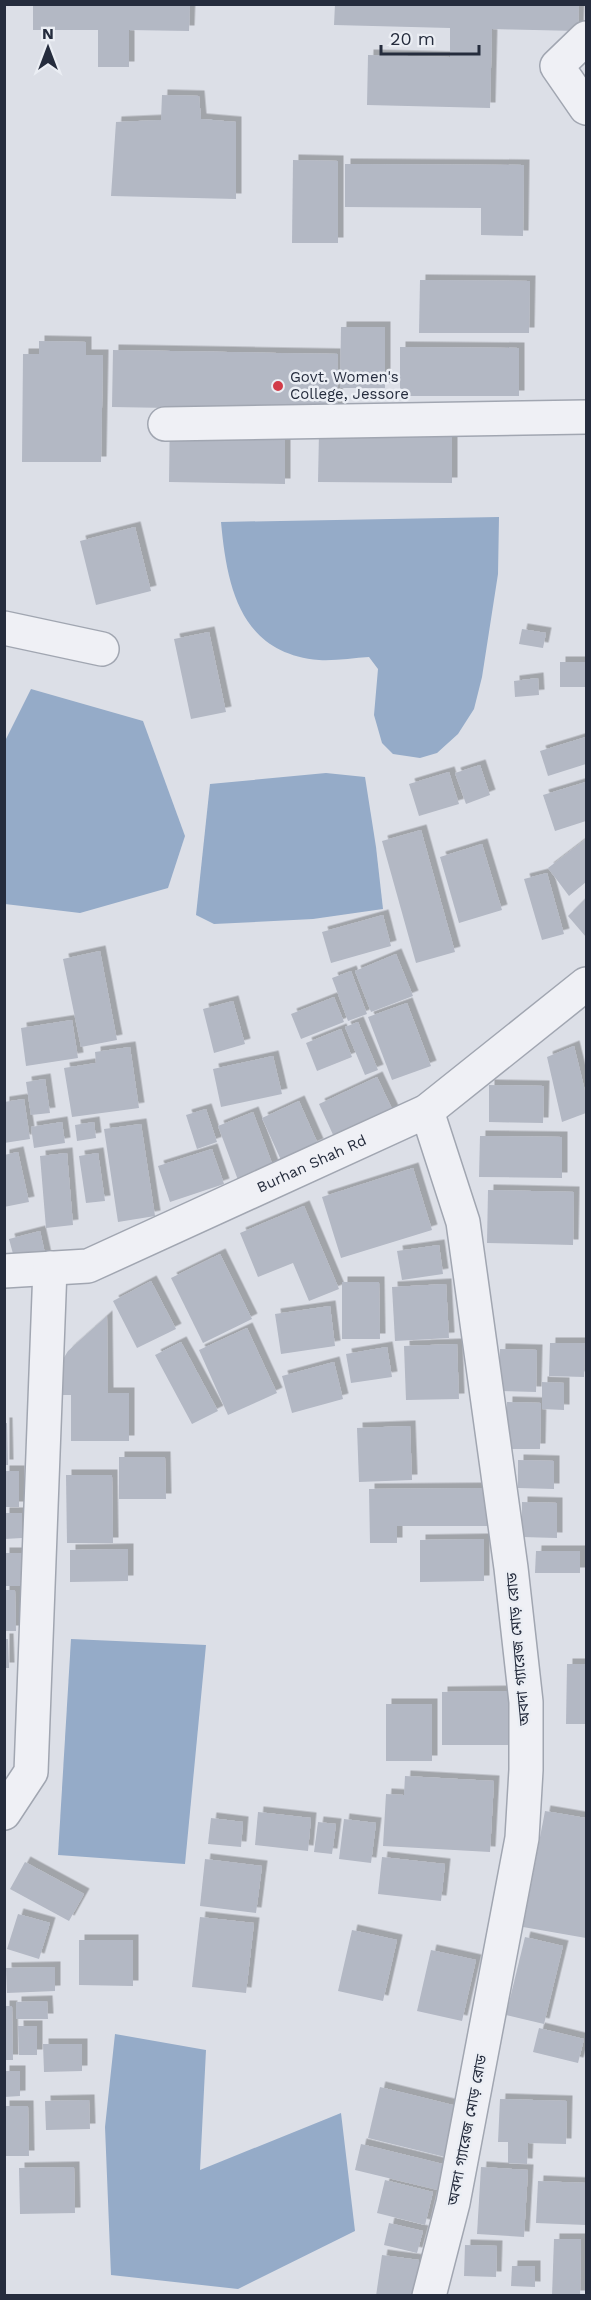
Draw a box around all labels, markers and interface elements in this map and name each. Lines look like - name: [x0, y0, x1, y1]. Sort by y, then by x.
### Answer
- north arrow: [18, 18, 78, 78]
- scale bar: [381, 18, 478, 56]
- text: N: [42, 24, 54, 43]
- text: 20 m: [390, 28, 435, 49]
- place label: Govt. Women's College, Jessore: [290, 368, 409, 403]
- marker: Govt. Women's College, Jessore: [271, 379, 285, 393]
- street label: Burhan Shah Rd: [254, 1131, 369, 1197]
- street label: অবদা গ্যারেজ মোড় রোড: [502, 1572, 534, 1727]
- street label: অবদা গ্যারেজ মোড় রোড: [443, 2053, 491, 2208]

